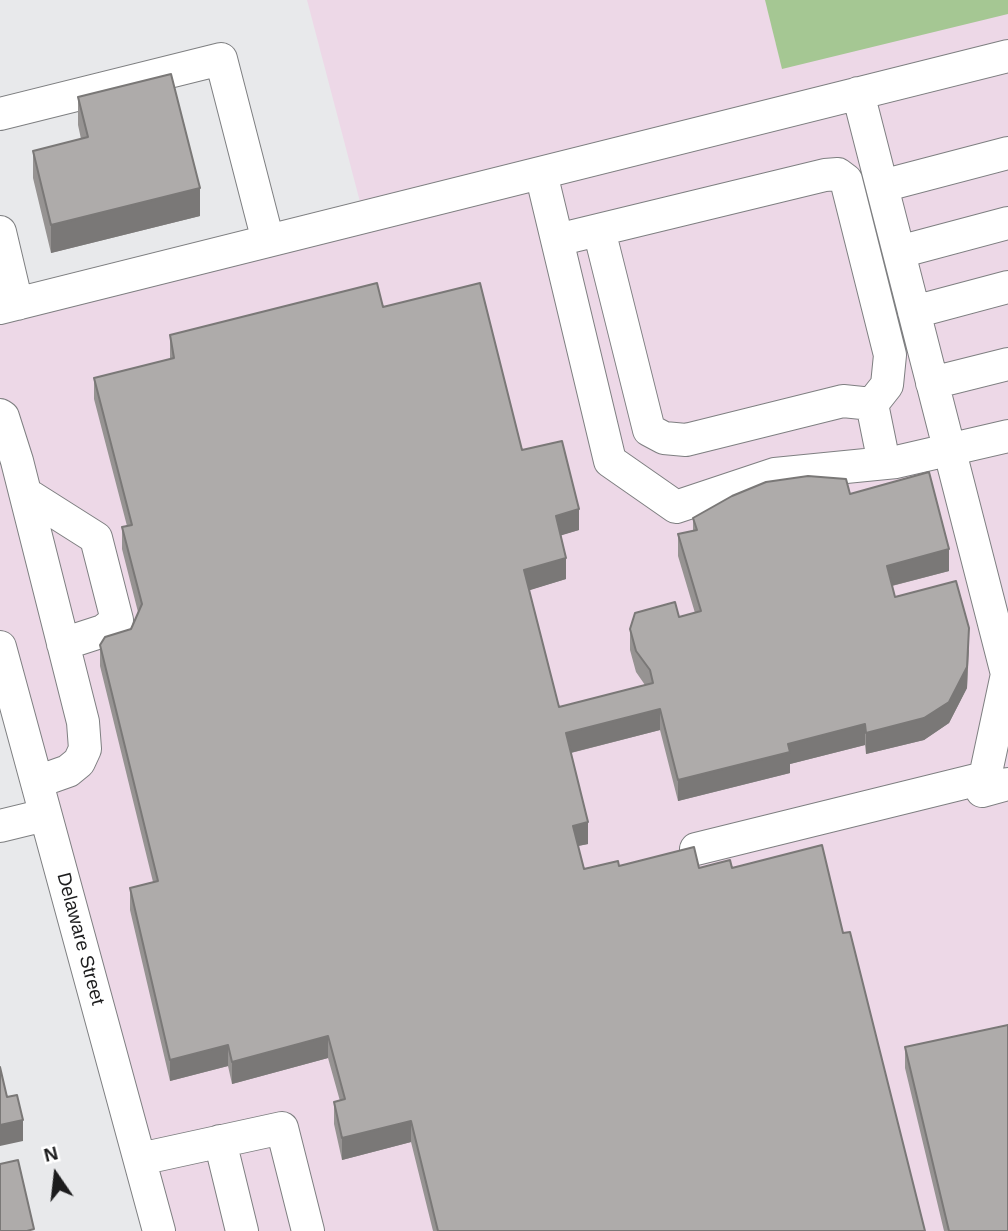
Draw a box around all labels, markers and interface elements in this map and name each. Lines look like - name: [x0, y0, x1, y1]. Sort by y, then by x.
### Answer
- street label: Delaware Street: [51, 870, 109, 1008]
- north arrow: [21, 1140, 91, 1210]
- text: N: [42, 1142, 60, 1166]

